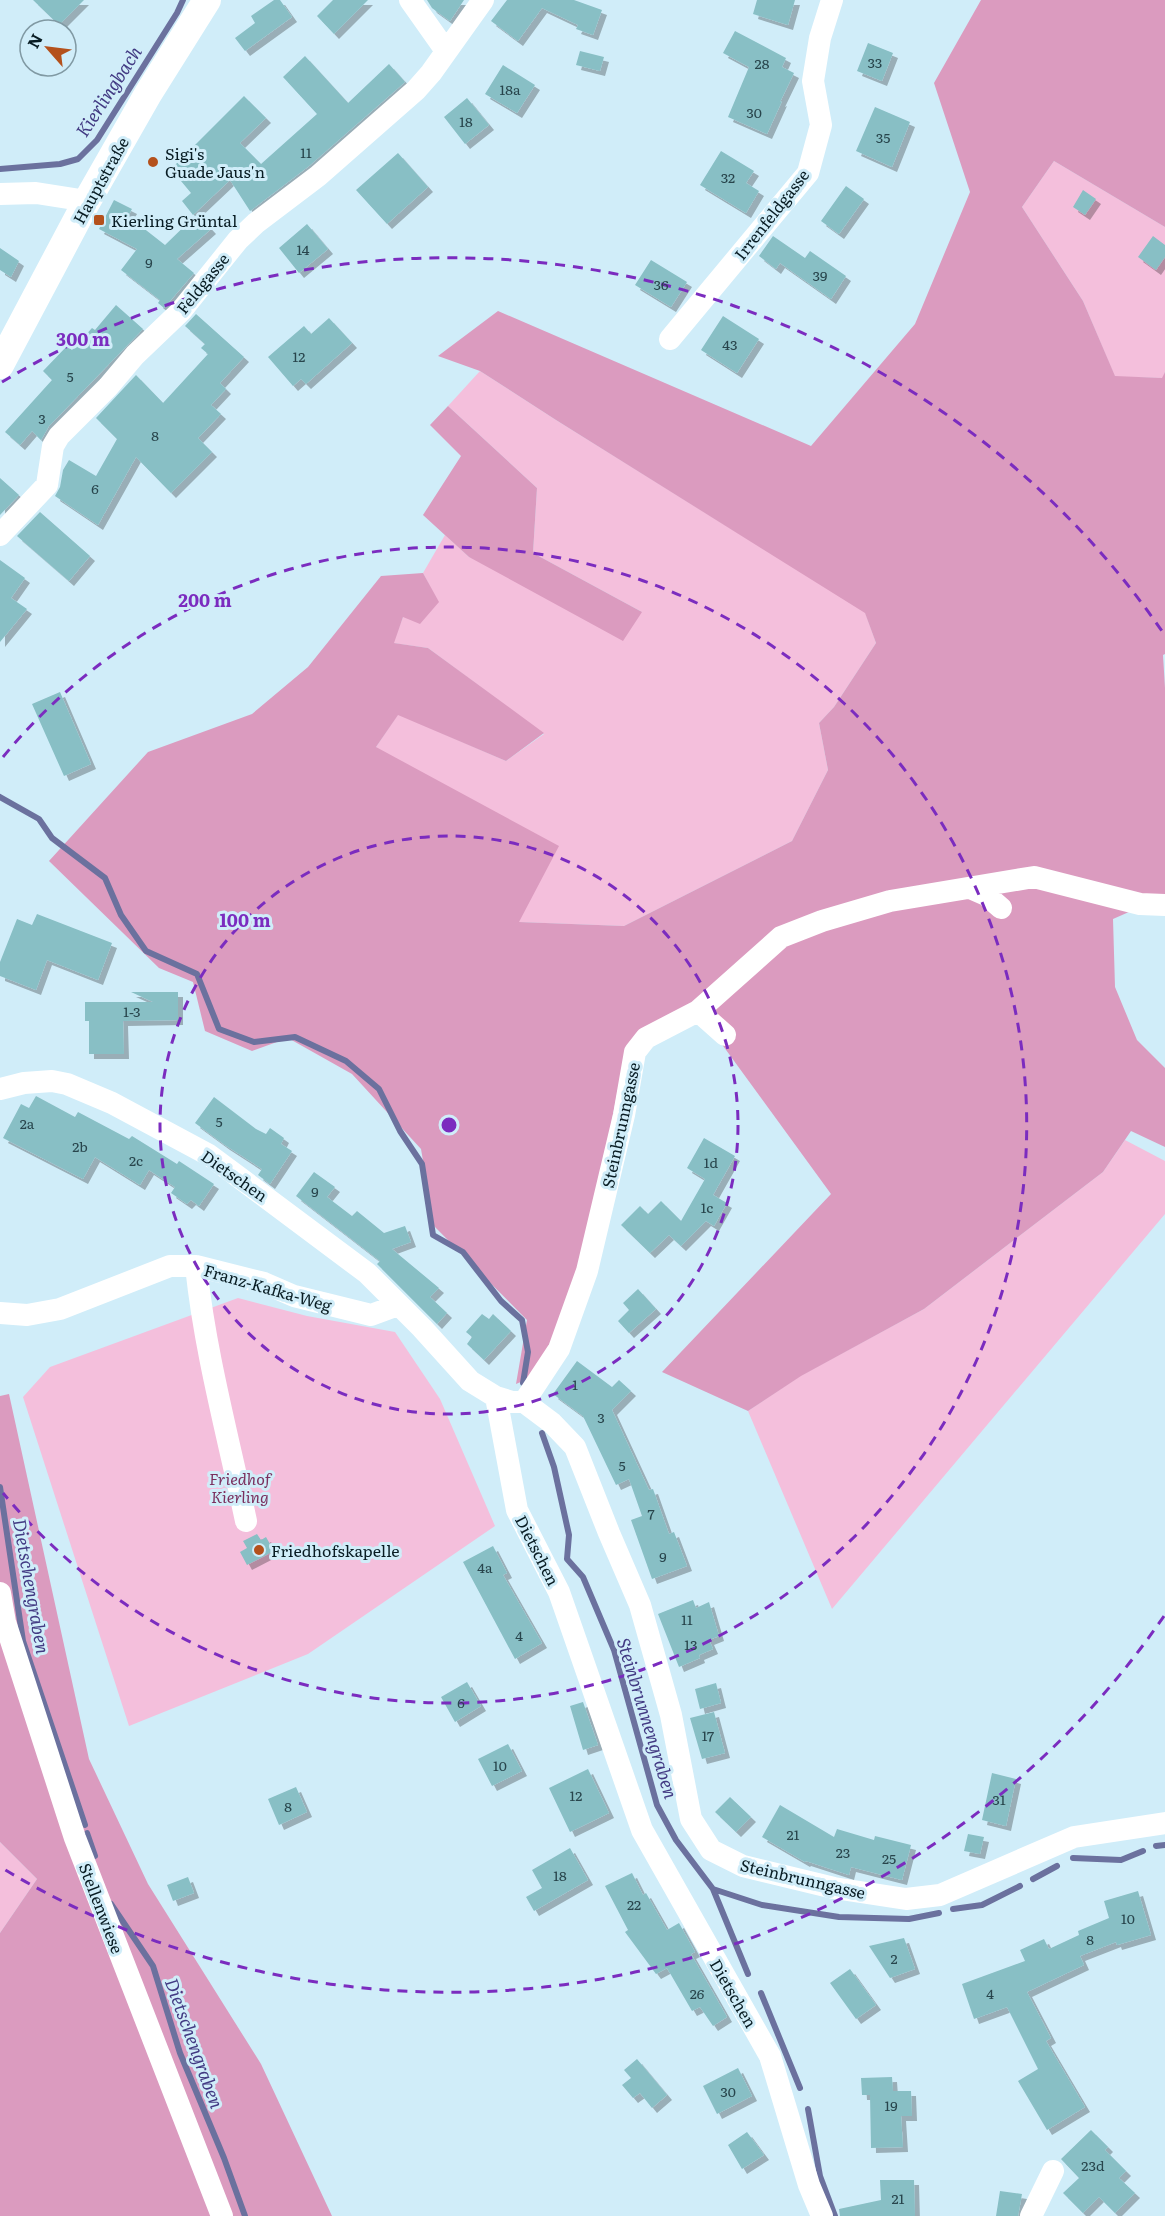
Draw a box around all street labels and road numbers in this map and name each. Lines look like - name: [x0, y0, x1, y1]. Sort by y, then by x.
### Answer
- street label: Hauptstraße: [66, 132, 134, 228]
- street label: Irrenfeldgasse: [728, 164, 814, 264]
- street label: Feldgasse: [170, 247, 234, 319]
- street label: Steinbrunngasse: [595, 1060, 645, 1190]
- street label: Dietschen: [197, 1143, 273, 1207]
- street label: Franz-Kafka-Weg: [201, 1257, 335, 1317]
- street label: Dietschen: [510, 1511, 566, 1590]
- street label: Steinbrunngasse: [738, 1852, 868, 1904]
- street label: Stellenwiese: [74, 1859, 130, 1957]
- street label: Dietschen: [705, 1954, 764, 2032]

